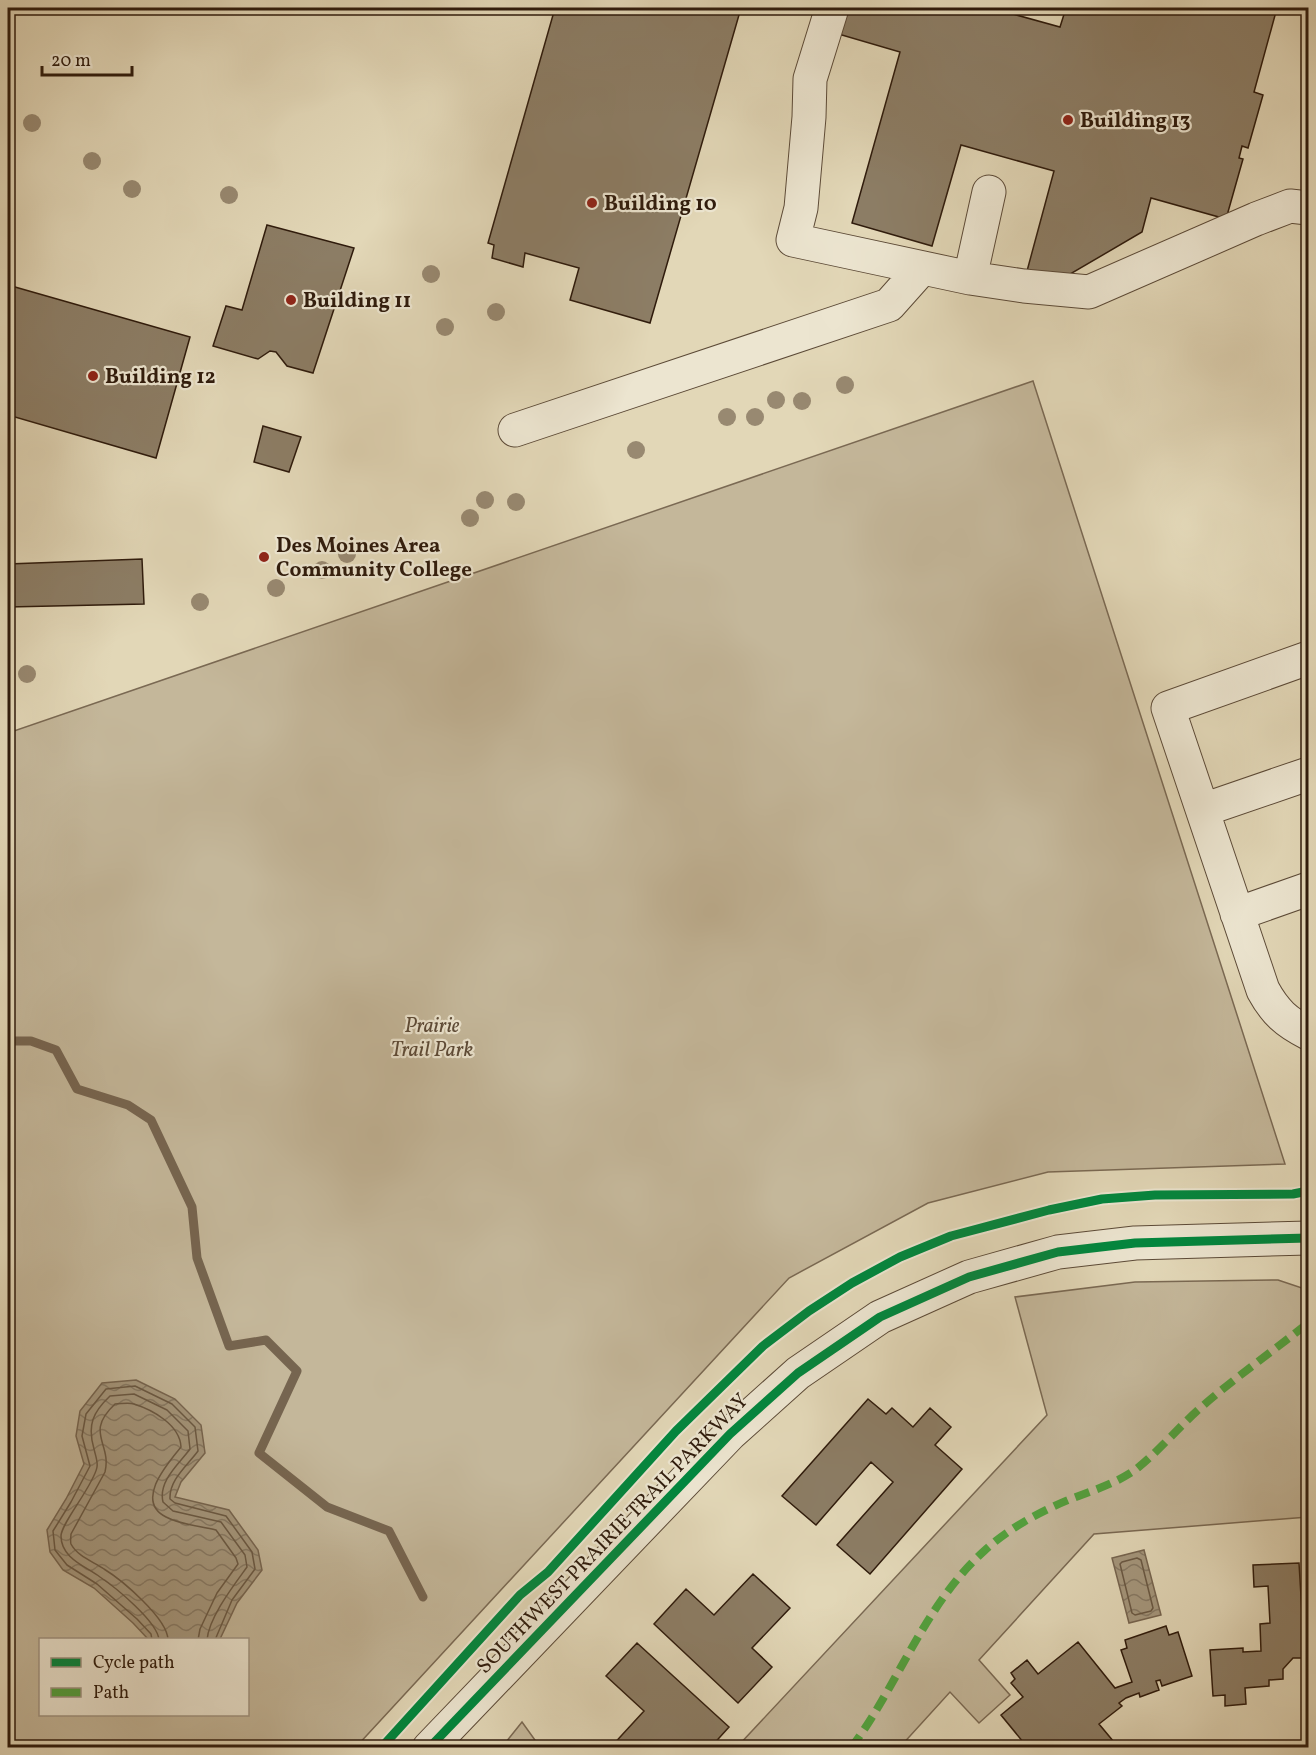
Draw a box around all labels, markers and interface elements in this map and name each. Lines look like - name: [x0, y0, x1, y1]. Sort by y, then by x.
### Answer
- scale bar: [42, 39, 132, 77]
- text: 20 m: [51, 49, 91, 74]
- place label: Building 13: [1080, 107, 1190, 136]
- marker: Building 13: [1061, 113, 1075, 127]
- place label: Building 10: [604, 190, 717, 219]
- marker: Building 10: [585, 196, 599, 210]
- place label: Building 11: [303, 287, 411, 316]
- marker: Building 11: [284, 293, 298, 307]
- place label: Building 12: [105, 363, 216, 392]
- marker: Building 12: [86, 369, 100, 383]
- place label: Des Moines Area Community College: [276, 532, 472, 585]
- marker: Des Moines Area Community College: [257, 550, 271, 564]
- park label: Prairie Trail Park: [391, 1012, 474, 1065]
- street label: SOUTHWEST PRAIRIE TRAIL PARKWAY: [471, 1387, 755, 1681]
- legend: [39, 1638, 249, 1716]
- text: Cycle path: [93, 1651, 175, 1676]
- text: Path: [93, 1681, 129, 1706]

